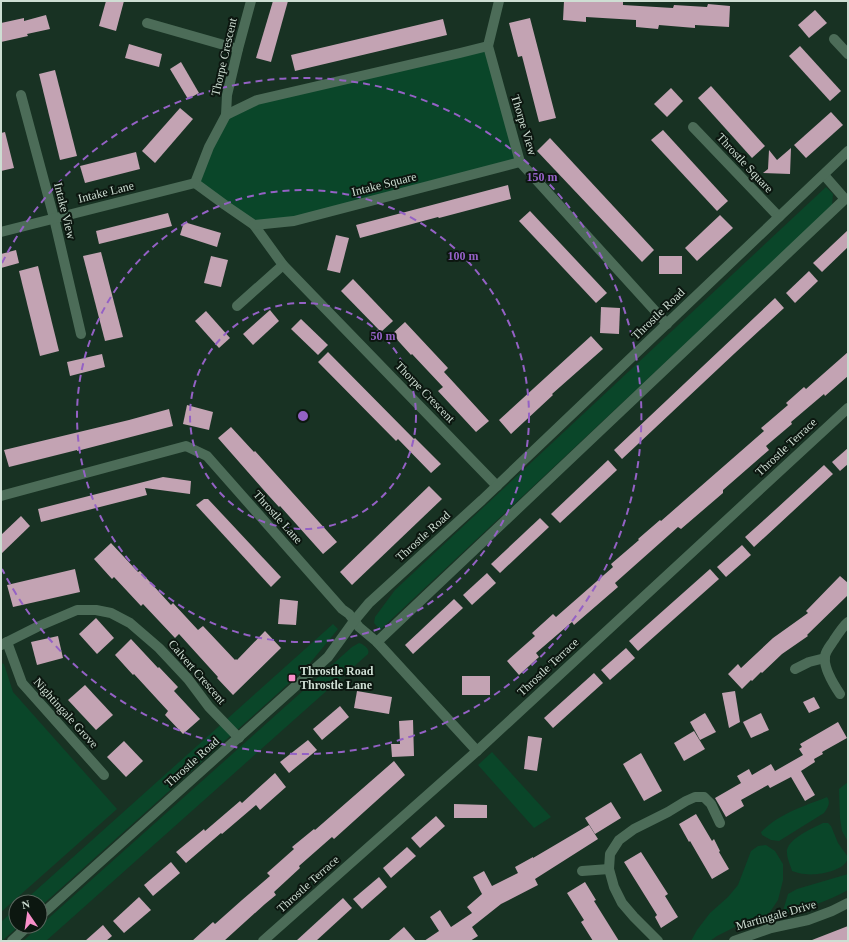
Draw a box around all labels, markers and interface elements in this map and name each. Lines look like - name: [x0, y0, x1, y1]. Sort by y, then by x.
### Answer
- street label: Thorpe Crescent: [208, 16, 240, 97]
- street label: Thorpe View: [508, 93, 540, 157]
- street label: Throstle Square: [714, 130, 776, 196]
- street label: Intake Square: [350, 169, 418, 199]
- text: 150 m: [527, 170, 558, 184]
- street label: Intake Lane: [77, 178, 135, 206]
- street label: Intake View: [51, 181, 79, 241]
- text: 100 m: [448, 249, 479, 263]
- street label: Throstle Road: [629, 285, 687, 343]
- text: 50 m: [371, 329, 396, 343]
- street label: Thorpe Crescent: [392, 358, 458, 426]
- centre of rings: [296, 409, 310, 423]
- street label: Throstle Terrace: [752, 415, 820, 479]
- street label: Throstle Lane: [250, 487, 306, 547]
- street label: Throstle Road: [393, 508, 453, 564]
- street label: Throstle Terrace: [514, 635, 582, 699]
- street label: Calvert Crescent: [165, 637, 229, 707]
- place label: Throstle Road Throstle Lane: [300, 664, 374, 692]
- marker: Throstle Road Throstle Lane: [287, 673, 297, 683]
- street label: Nightingale Grove: [31, 675, 101, 751]
- street label: Throstle Road: [162, 734, 222, 790]
- street label: Throstle Terrace: [274, 853, 342, 915]
- north arrow: [8, 894, 48, 934]
- street label: Martingale Drive: [734, 897, 818, 933]
- text: N: [21, 898, 31, 911]

